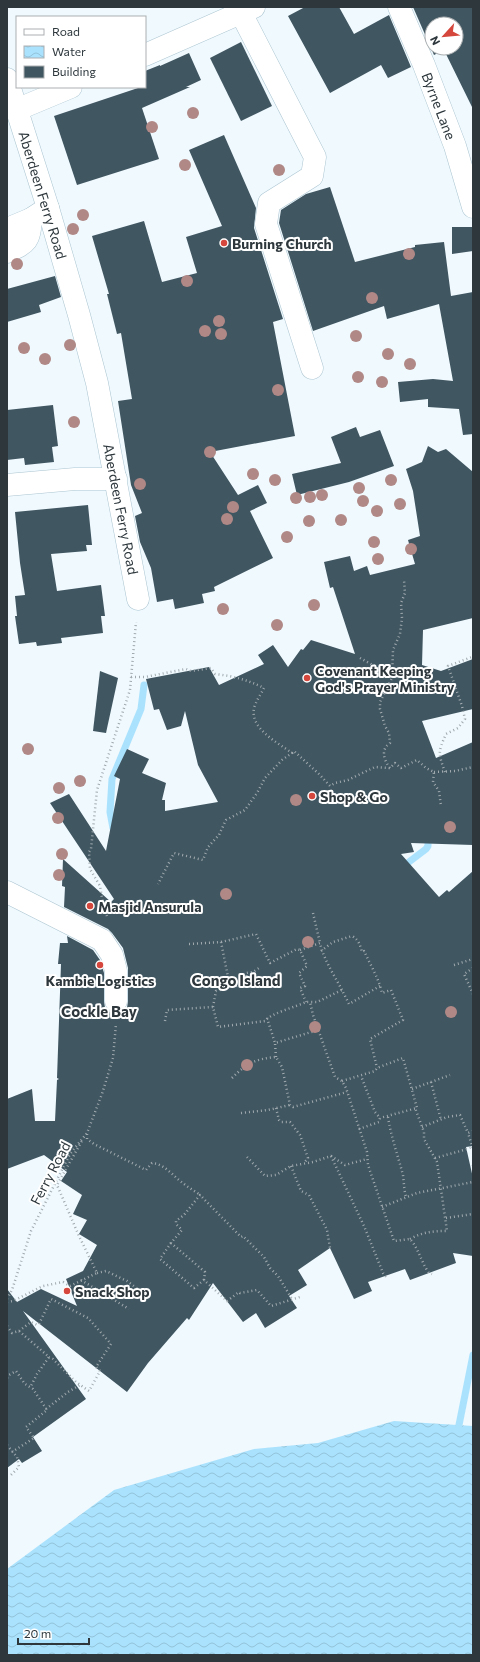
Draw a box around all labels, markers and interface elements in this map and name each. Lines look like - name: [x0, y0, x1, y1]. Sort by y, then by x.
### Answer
- legend: [16, 16, 146, 88]
- north arrow: [424, 16, 464, 56]
- text: Road: [52, 24, 80, 38]
- text: N: [427, 34, 442, 47]
- text: Water: [52, 44, 86, 58]
- text: Building: [52, 64, 96, 78]
- street label: Byrne Lane: [418, 70, 460, 142]
- street label: Aberdeen Ferry Road: [15, 129, 71, 261]
- place label: Burning Church: [232, 235, 332, 252]
- marker: Burning Church: [219, 238, 229, 248]
- street label: Aberdeen Ferry Road: [100, 442, 142, 576]
- place label: Covenant Keeping God's Prayer Ministry: [315, 662, 455, 695]
- marker: Covenant Keeping God's Prayer Ministry: [302, 673, 312, 683]
- place label: Shop & Go: [320, 788, 388, 805]
- marker: Shop & Go: [307, 791, 317, 801]
- place label: Masjid Ansurula: [98, 898, 202, 915]
- marker: Masjid Ansurula: [85, 901, 95, 911]
- marker: Kambie Logistics: [95, 960, 105, 970]
- district label: Congo Island: [192, 971, 280, 989]
- place label: Kambie Logistics: [45, 972, 155, 989]
- district label: Cockle Bay: [61, 1002, 138, 1020]
- street label: Ferry Road: [26, 1139, 74, 1207]
- place label: Snack Shop: [75, 1283, 150, 1300]
- marker: Snack Shop: [62, 1286, 72, 1296]
- scale bar: [18, 1620, 89, 1646]
- text: 20 m: [24, 1626, 51, 1640]

